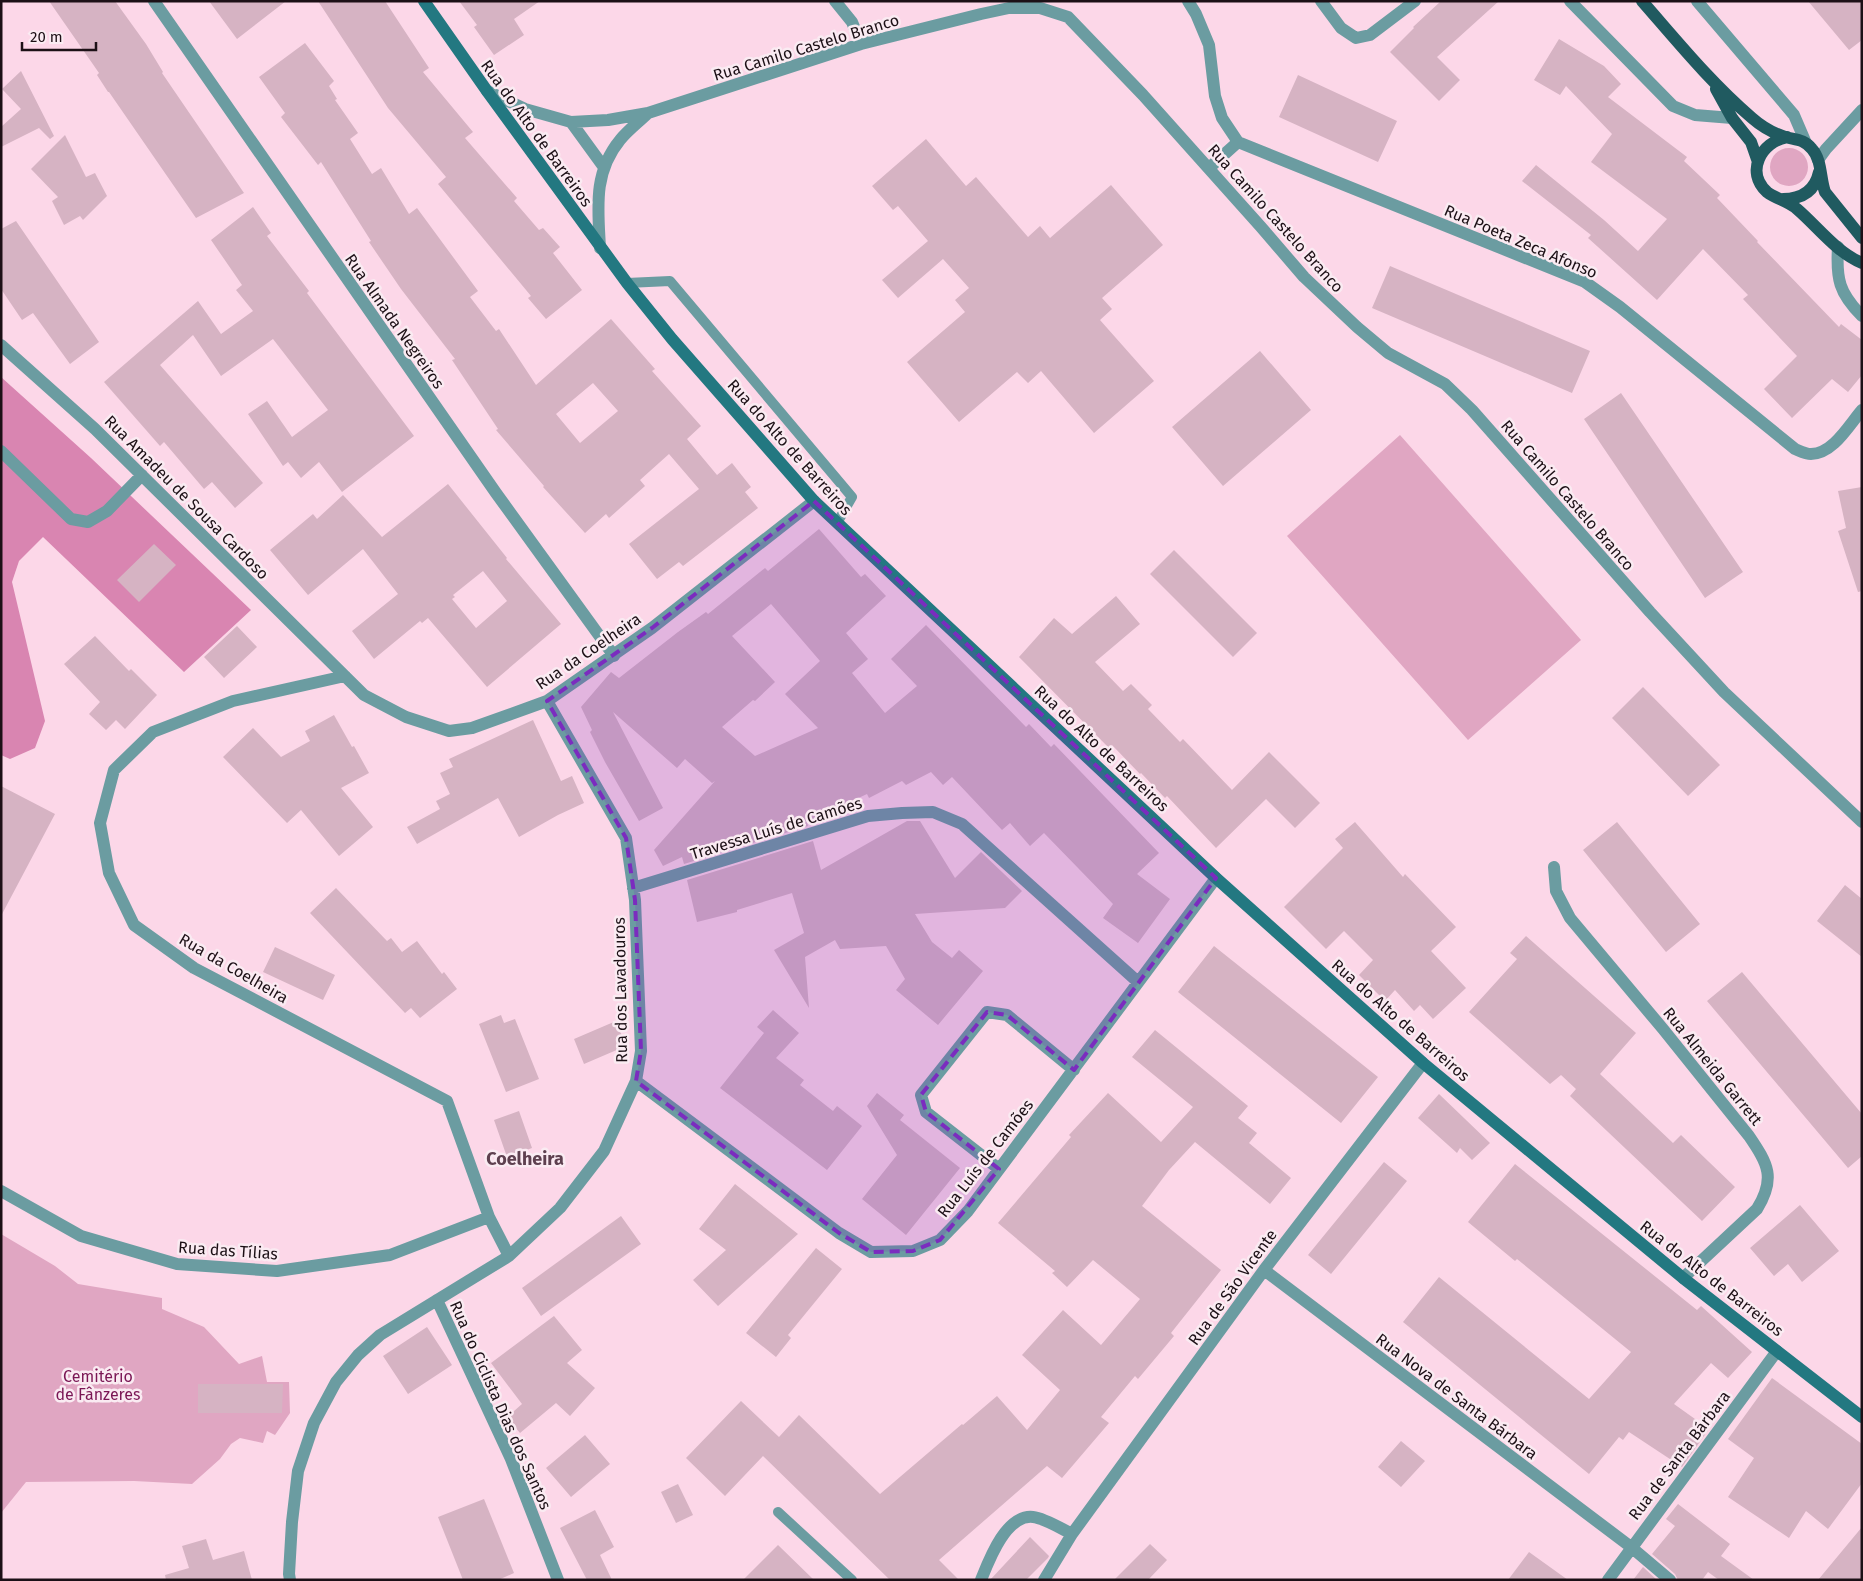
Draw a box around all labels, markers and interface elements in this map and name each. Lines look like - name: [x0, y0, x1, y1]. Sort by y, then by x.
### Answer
- street label: Rua Camilo Castelo Branco: [711, 10, 901, 85]
- scale bar: [22, 20, 96, 52]
- text: 20 m: [30, 28, 63, 46]
- street label: Rua do Alto de Barreiros: [477, 56, 596, 210]
- street label: Rua Camilo Castelo Branco: [1204, 140, 1347, 296]
- street label: Rua Poeta Zeca Afonso: [1441, 201, 1600, 282]
- street label: Rua Almada Negreiros: [341, 250, 448, 392]
- street label: Rua do Alto de Barreiros: [723, 375, 856, 519]
- street label: Rua Amadeu de Sousa Cardoso: [101, 411, 273, 583]
- street label: Rua Camilo Castelo Branco: [1497, 416, 1638, 574]
- street label: Rua da Coelheira: [532, 609, 644, 694]
- street label: Rua do Alto de Barreiros: [1031, 681, 1173, 816]
- street label: Travessa Luís de Camões: [688, 793, 864, 864]
- street label: Rua dos Lavadouros: [610, 917, 631, 1063]
- street label: Rua da Coelheira: [176, 930, 292, 1007]
- street label: Rua do Alto de Barreiros: [1328, 955, 1474, 1085]
- street label: Rua Almeida Garrett: [1659, 1004, 1766, 1129]
- street label: Rua Luís de Camões: [933, 1096, 1037, 1221]
- district label: Coelheira: [486, 1148, 564, 1170]
- street label: Rua do Alto de Barreiros: [1636, 1217, 1787, 1340]
- street label: Rua de São Vicente: [1184, 1226, 1281, 1349]
- street label: Rua das Tílias: [177, 1238, 278, 1263]
- street label: Rua do Ciclista Dias dos Santos: [446, 1298, 555, 1512]
- street label: Rua Nova de Santa Bárbara: [1372, 1329, 1541, 1463]
- park label: Cemitério de Fânzeres: [56, 1367, 141, 1404]
- street label: Rua de Santa Bárbara: [1625, 1387, 1734, 1524]

